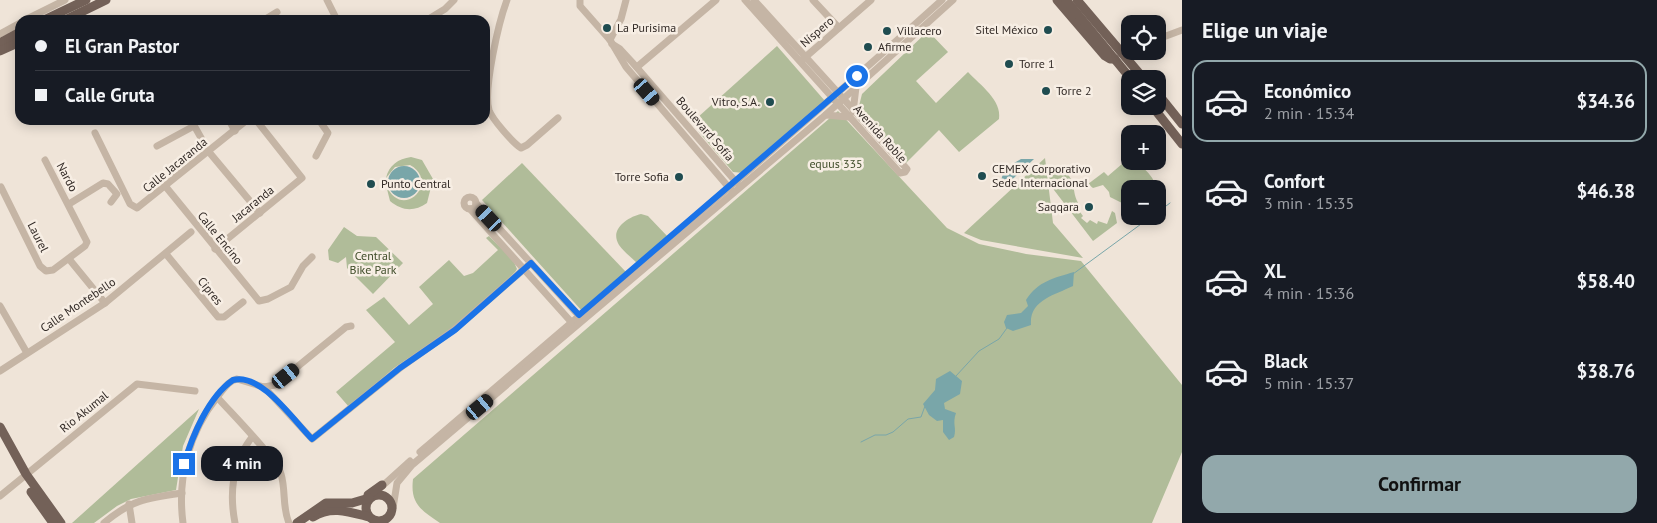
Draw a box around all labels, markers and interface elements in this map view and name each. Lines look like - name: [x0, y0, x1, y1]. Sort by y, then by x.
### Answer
- street label: Níspero: [797, 13, 836, 50]
- map controls: [1121, 15, 1166, 225]
- button: locate: [1121, 15, 1166, 60]
- text: Elige un viaje: [1202, 16, 1328, 44]
- place label: La Purisima: [617, 20, 676, 35]
- marker: La Purisima: [601, 22, 613, 34]
- place label: Sitel México: [975, 22, 1038, 37]
- place label: Villacero: [896, 23, 942, 38]
- marker: Sitel México: [1042, 24, 1054, 36]
- marker: Villacero: [881, 25, 893, 37]
- text: El Gran Pastor: [65, 34, 179, 58]
- place label: Afirme: [878, 39, 911, 54]
- marker: Afirme: [862, 41, 874, 53]
- place label: Torre 1: [1019, 56, 1055, 71]
- marker: Torre 1: [1003, 58, 1015, 70]
- route start: [846, 65, 868, 87]
- button: layers: [1121, 70, 1166, 115]
- car: [631, 76, 662, 108]
- icon: car: [1204, 79, 1249, 124]
- text: Económico: [1264, 79, 1351, 103]
- text: Calle Gruta: [65, 83, 155, 107]
- place label: Torre 2: [1056, 83, 1092, 98]
- marker: Torre 2: [1040, 85, 1052, 97]
- text: $34.36: [1576, 89, 1635, 113]
- street label: Boulevard Sofía: [673, 93, 737, 164]
- place label: Vitro, S.A.: [711, 94, 760, 109]
- marker: Vitro, S.A.: [764, 96, 776, 108]
- street label: Avenida Roble: [850, 102, 910, 166]
- text: 2 min · 15:34: [1264, 103, 1354, 123]
- button: +: [1121, 125, 1166, 170]
- street label: Calle Jacaranda: [139, 134, 210, 195]
- park label: equus 335: [809, 156, 863, 171]
- street label: Nardo: [54, 160, 81, 194]
- place label: CEMEX Corporativo Sede Internacional: [992, 161, 1091, 190]
- place label: Torre Sofia: [615, 169, 669, 184]
- icon: car: [1204, 169, 1249, 214]
- text: Confort: [1264, 169, 1325, 193]
- marker: CEMEX Corporativo Sede Internacional: [976, 170, 988, 182]
- marker: Torre Sofia: [673, 171, 685, 183]
- place label: Punto Central: [381, 176, 451, 191]
- marker: Punto Central: [365, 178, 377, 190]
- text: $46.38: [1576, 179, 1635, 203]
- button: −: [1121, 180, 1166, 225]
- street label: Jacaranda: [228, 182, 277, 226]
- text: 3 min · 15:35: [1264, 193, 1354, 213]
- place label: Saqqara: [1038, 199, 1079, 214]
- marker: Saqqara: [1083, 201, 1095, 213]
- car: [473, 202, 504, 234]
- street label: Calle Encino: [195, 208, 246, 267]
- street label: Laurel: [24, 219, 53, 255]
- park label: Central Bike Park: [349, 248, 397, 277]
- icon: car: [1204, 259, 1249, 304]
- text: XL: [1264, 259, 1286, 283]
- text: $58.40: [1576, 269, 1635, 293]
- street label: Calle Montebello: [37, 274, 118, 335]
- street label: Cipres: [195, 274, 226, 308]
- text: 4 min · 15:36: [1264, 283, 1354, 303]
- icon: car: [1204, 349, 1249, 394]
- text: Black: [1264, 349, 1308, 373]
- text: $38.76: [1576, 359, 1635, 383]
- car: [269, 361, 302, 391]
- text: 5 min · 15:37: [1264, 373, 1354, 393]
- street label: Rio Akumal: [56, 387, 111, 436]
- car: [463, 392, 496, 422]
- callout: 4 min: [202, 446, 284, 482]
- route end: [173, 453, 195, 475]
- text: 4 min: [222, 453, 262, 473]
- button: Confirmar: [1202, 455, 1637, 513]

